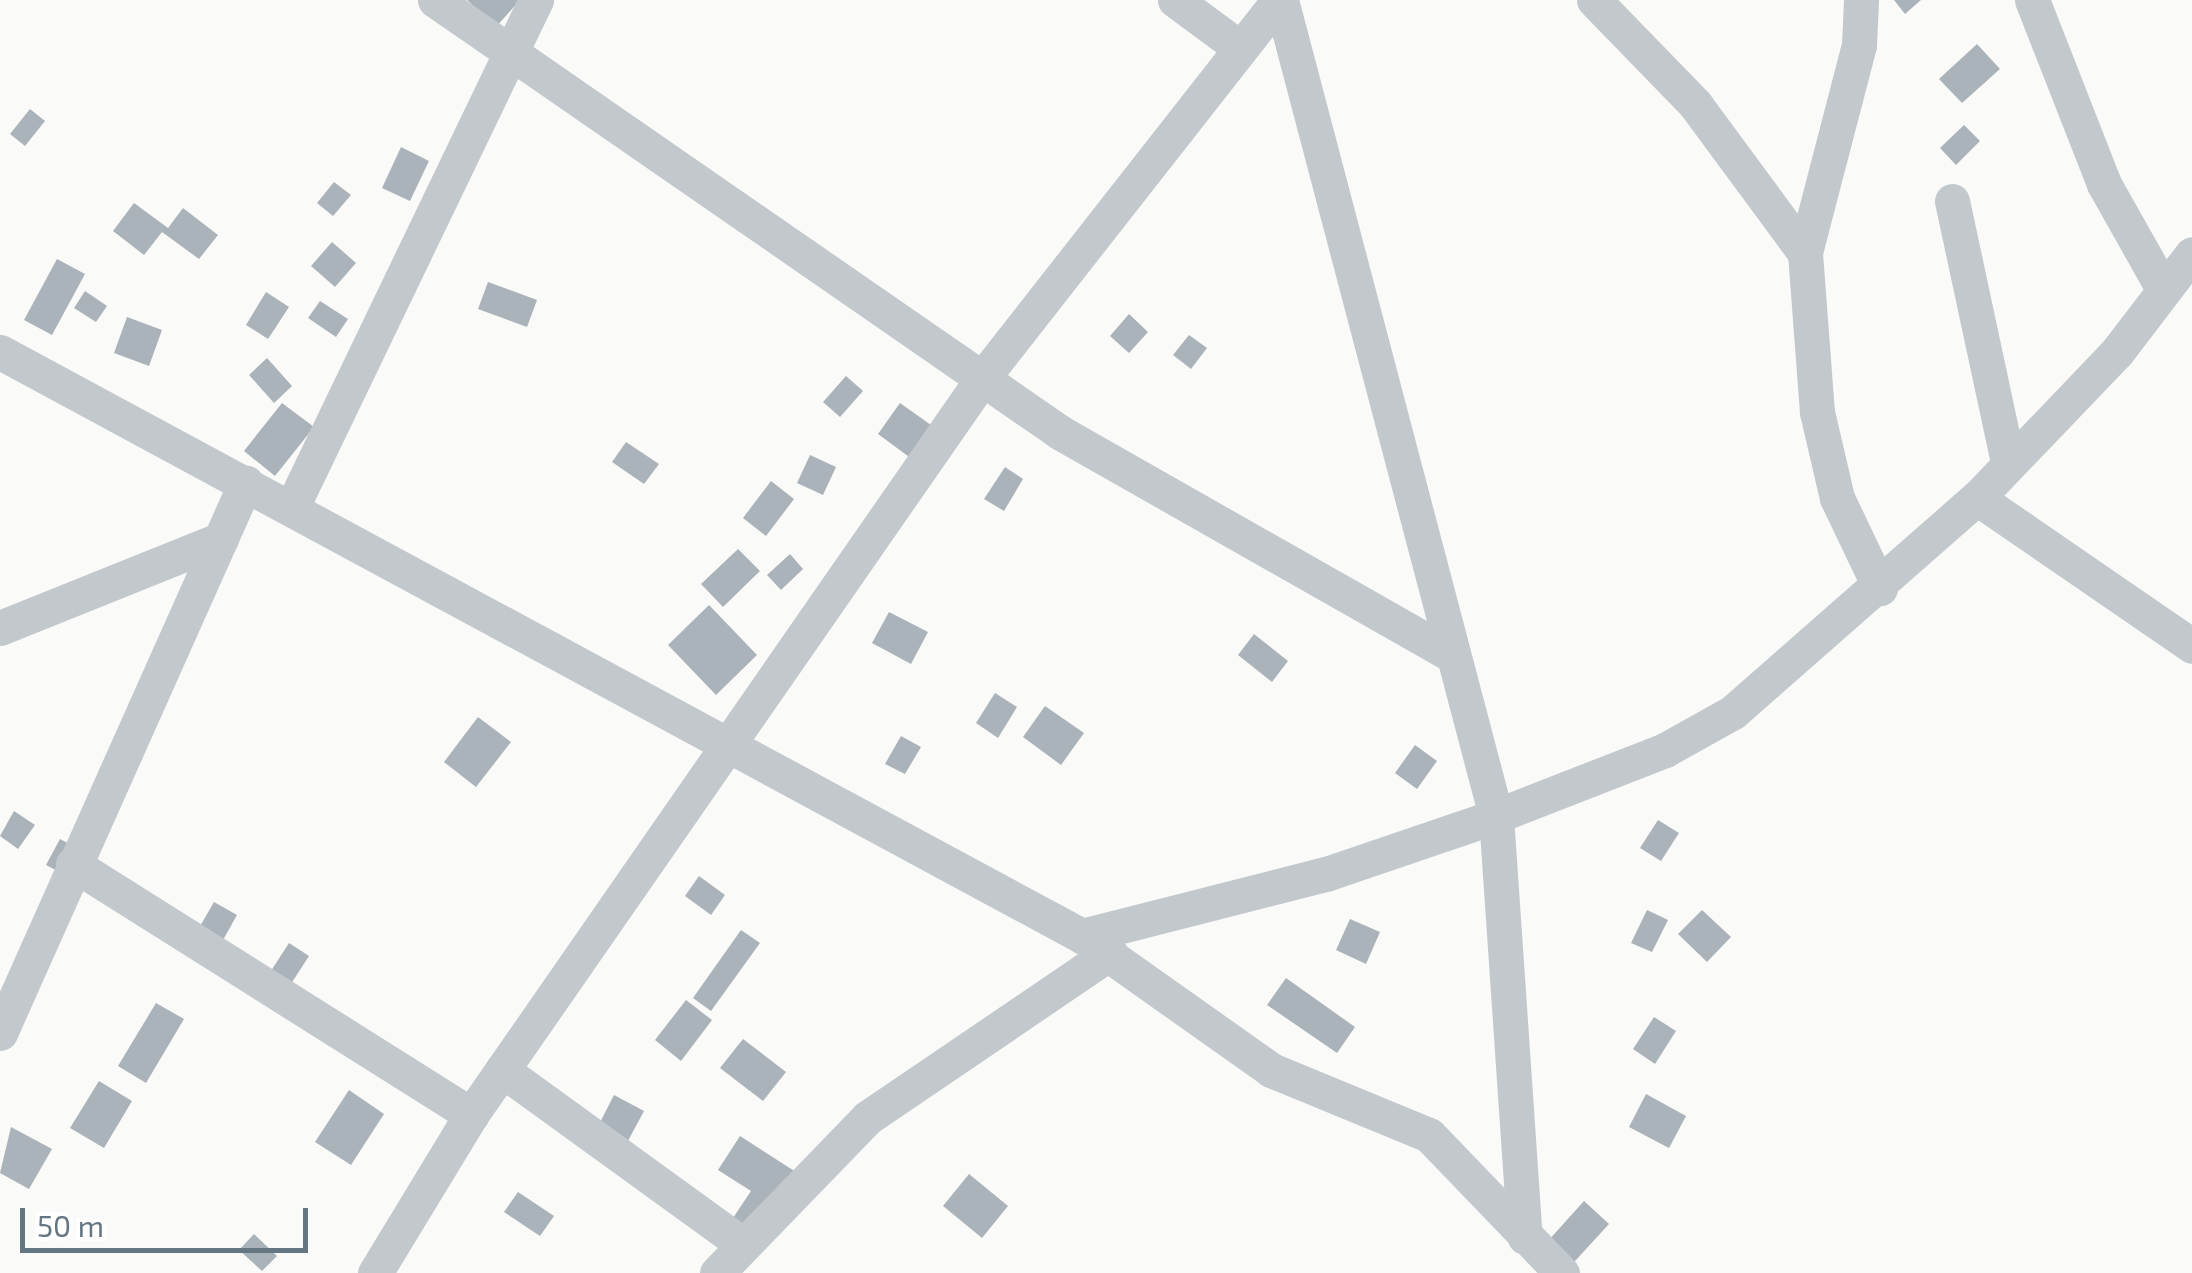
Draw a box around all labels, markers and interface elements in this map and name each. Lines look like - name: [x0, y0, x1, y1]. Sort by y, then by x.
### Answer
- scale bar: [25, 1188, 312, 1250]
- text: 50 m: [37, 1207, 104, 1243]

